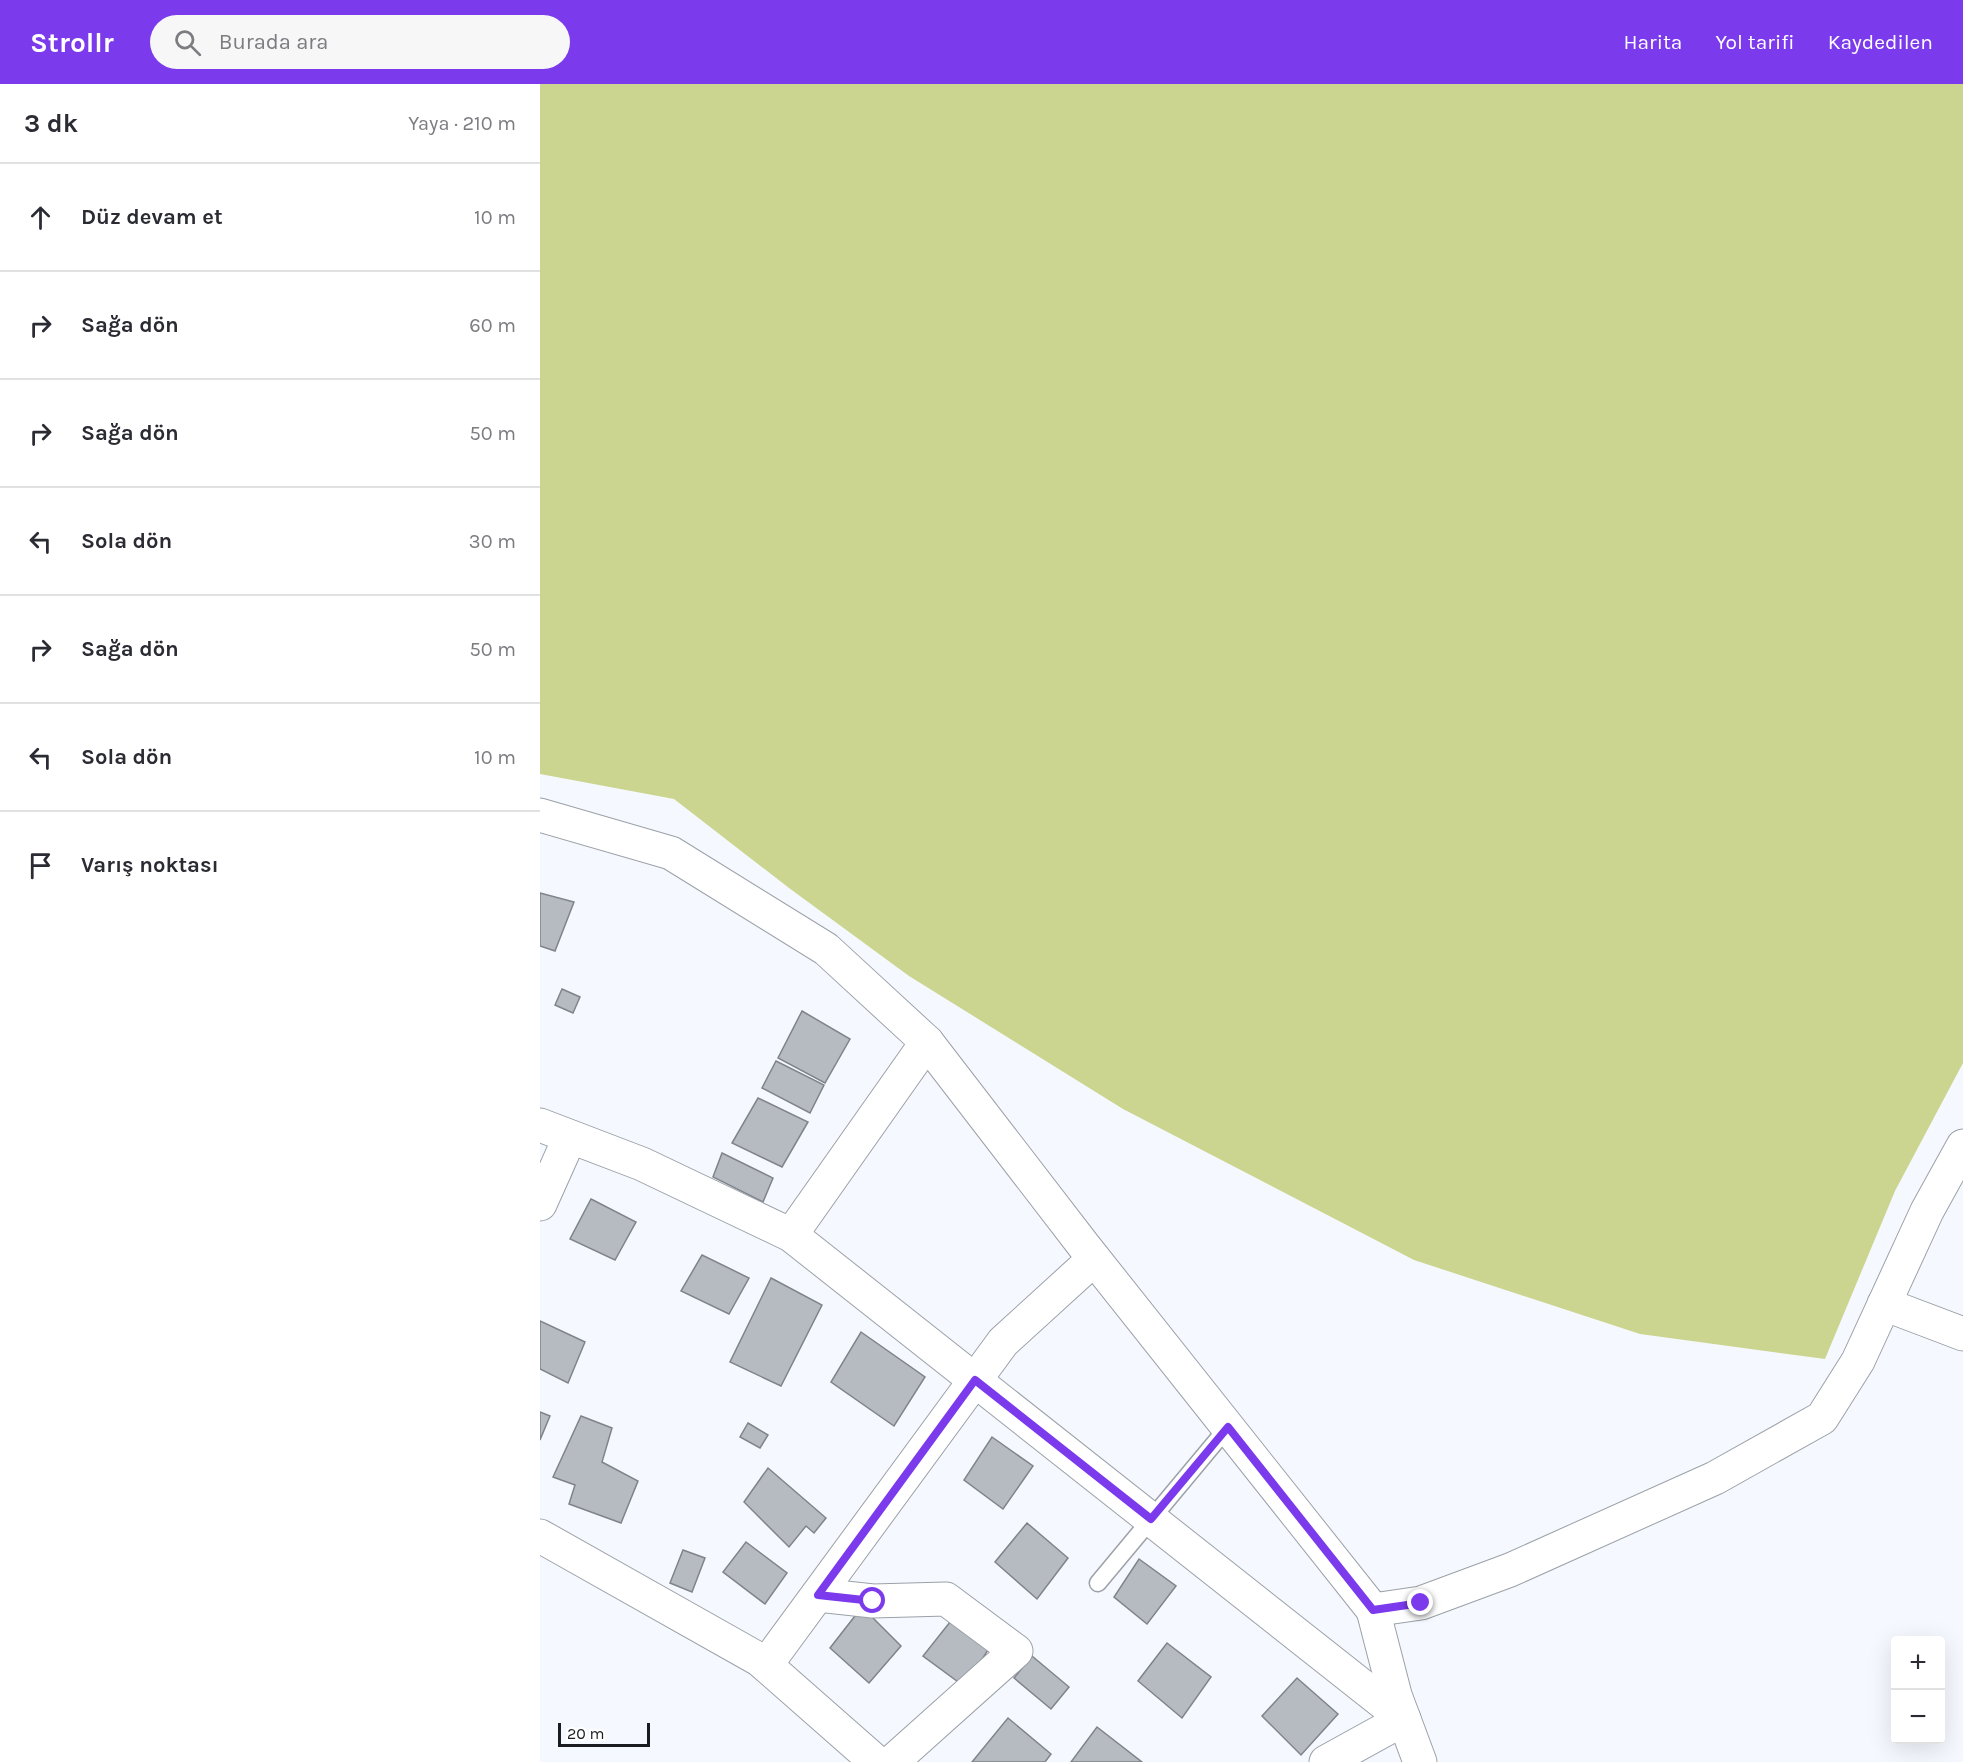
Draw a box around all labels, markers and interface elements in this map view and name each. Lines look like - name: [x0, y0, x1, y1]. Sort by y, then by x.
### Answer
- search box: [150, 15, 570, 69]
- text: Strollr: [30, 26, 114, 59]
- icon: search: [171, 26, 204, 59]
- text: Burada ara: [219, 29, 328, 55]
- text: Harita: [1623, 30, 1682, 54]
- text: Yol tarifi: [1715, 30, 1795, 54]
- text: Kaydedilen: [1828, 30, 1933, 54]
- text: 3 dk: [24, 108, 78, 139]
- text: Yaya · 210 m: [408, 112, 516, 135]
- icon: ahead: [24, 201, 57, 234]
- text: Düz devam et: [81, 204, 223, 230]
- text: 10 m: [474, 206, 516, 229]
- icon: right: [24, 309, 57, 342]
- text: Sağa dön: [81, 312, 179, 338]
- text: 60 m: [469, 314, 516, 337]
- icon: right: [24, 417, 57, 450]
- text: Sağa dön: [81, 420, 179, 446]
- text: 50 m: [469, 422, 516, 445]
- icon: left: [24, 525, 57, 558]
- text: Sola dön: [81, 528, 172, 554]
- text: 30 m: [469, 530, 516, 553]
- icon: right: [24, 633, 57, 666]
- text: Sağa dön: [81, 636, 179, 662]
- text: 50 m: [469, 638, 516, 661]
- icon: left: [24, 741, 57, 774]
- text: Sola dön: [81, 744, 172, 770]
- text: 10 m: [474, 746, 516, 769]
- icon: arrive: [24, 849, 57, 882]
- text: Varış noktası: [81, 852, 219, 878]
- route start: [859, 1587, 885, 1613]
- route end: [1407, 1589, 1433, 1615]
- map controls: [1891, 1636, 1945, 1744]
- button: +: [1891, 1636, 1945, 1690]
- button: −: [1891, 1690, 1945, 1744]
- scale bar: [558, 1720, 650, 1748]
- text: 20 m: [567, 1724, 605, 1743]

